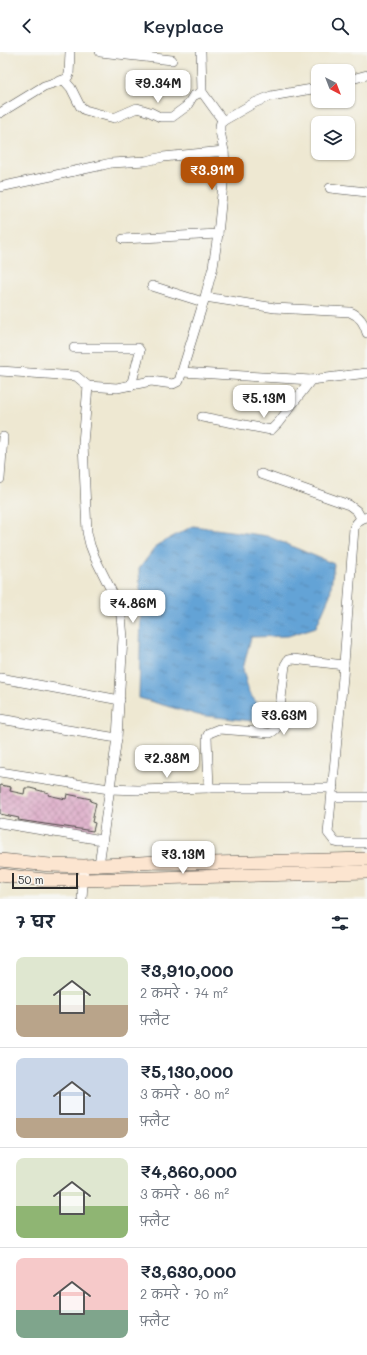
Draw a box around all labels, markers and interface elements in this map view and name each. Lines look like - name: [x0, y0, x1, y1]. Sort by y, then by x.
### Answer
- text: Keyplace: [143, 14, 224, 38]
- icon: back: [16, 15, 38, 37]
- icon: search: [329, 15, 351, 37]
- north arrow: [311, 64, 355, 108]
- map controls: [311, 64, 355, 160]
- pin: ₹9.34M: [125, 70, 191, 104]
- text: ₹9.34M: [135, 74, 181, 91]
- button: layers: [311, 116, 355, 160]
- pin: ₹3.91M: [179, 157, 245, 191]
- text: ₹3.91M: [190, 161, 234, 178]
- pin: ₹5.13M: [231, 385, 297, 419]
- text: ₹5.13M: [242, 389, 286, 406]
- pin: ₹4.86M: [100, 590, 166, 624]
- text: ₹4.86M: [109, 594, 157, 611]
- pin: ₹3.63M: [251, 702, 317, 736]
- text: ₹3.63M: [261, 706, 307, 723]
- pin: ₹2.38M: [134, 745, 200, 779]
- text: ₹2.38M: [144, 749, 190, 766]
- pin: ₹3.13M: [150, 841, 216, 875]
- text: ₹3.13M: [161, 845, 205, 862]
- scale bar: [12, 871, 78, 890]
- text: 50 m: [18, 872, 44, 887]
- text: 7 घर: [16, 910, 54, 932]
- icon: filters: [329, 912, 351, 934]
- text: ₹3,910,000: [140, 959, 233, 981]
- icon: home: [48, 973, 96, 1021]
- text: 2 कमरे · 74 m²: [140, 984, 228, 1001]
- text: फ़्लैट: [140, 1011, 170, 1028]
- text: ₹5,130,000: [140, 1060, 233, 1082]
- icon: home: [48, 1074, 96, 1122]
- text: 3 कमरे · 80 m²: [140, 1085, 229, 1102]
- text: फ़्लैट: [140, 1112, 170, 1129]
- text: ₹4,860,000: [140, 1160, 237, 1182]
- icon: home: [48, 1174, 96, 1222]
- text: 3 कमरे · 86 m²: [140, 1185, 229, 1202]
- text: फ़्लैट: [140, 1212, 170, 1229]
- text: ₹3,630,000: [140, 1260, 236, 1282]
- icon: home: [48, 1274, 96, 1322]
- text: 2 कमरे · 70 m²: [140, 1285, 228, 1302]
- text: फ़्लैट: [140, 1312, 170, 1329]

